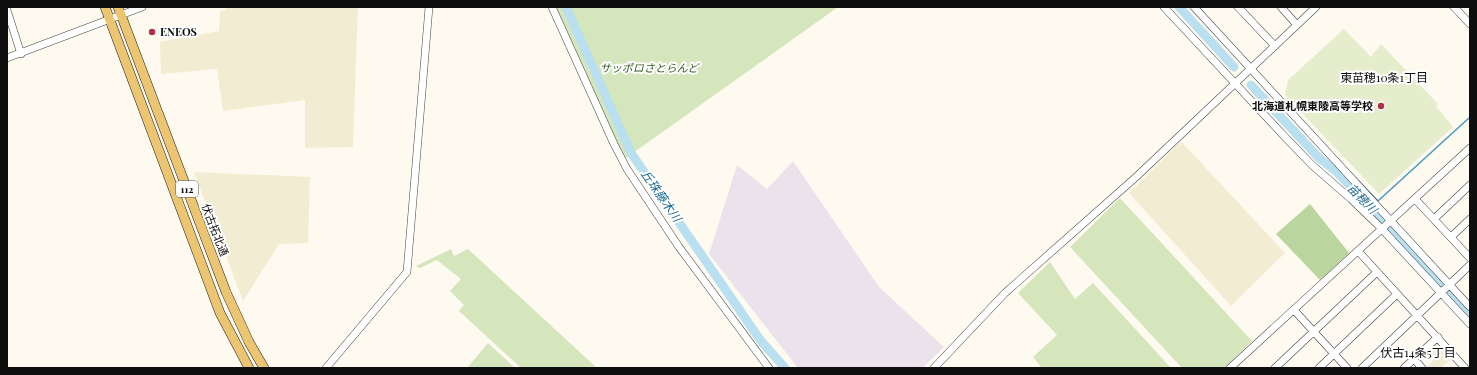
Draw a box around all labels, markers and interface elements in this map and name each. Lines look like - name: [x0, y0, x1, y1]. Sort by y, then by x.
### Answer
- place label: ENEOS: [160, 24, 197, 39]
- marker: ENEOS: [147, 27, 157, 37]
- park label: サッポロさとらんど: [600, 60, 700, 75]
- district label: 東苗穂10条1丁目: [1340, 69, 1428, 85]
- place label: 北海道札幌東陵高等学校: [1252, 98, 1373, 113]
- marker: 北海道札幌東陵高等学校: [1376, 101, 1386, 111]
- water label: 丘珠藤木川: [638, 166, 687, 226]
- water label: 苗穂川: [1344, 180, 1383, 218]
- road number: 112: [176, 181, 198, 197]
- street label: 伏古拓北通: [199, 201, 232, 258]
- district label: 伏古14条5丁目: [1380, 344, 1456, 360]

